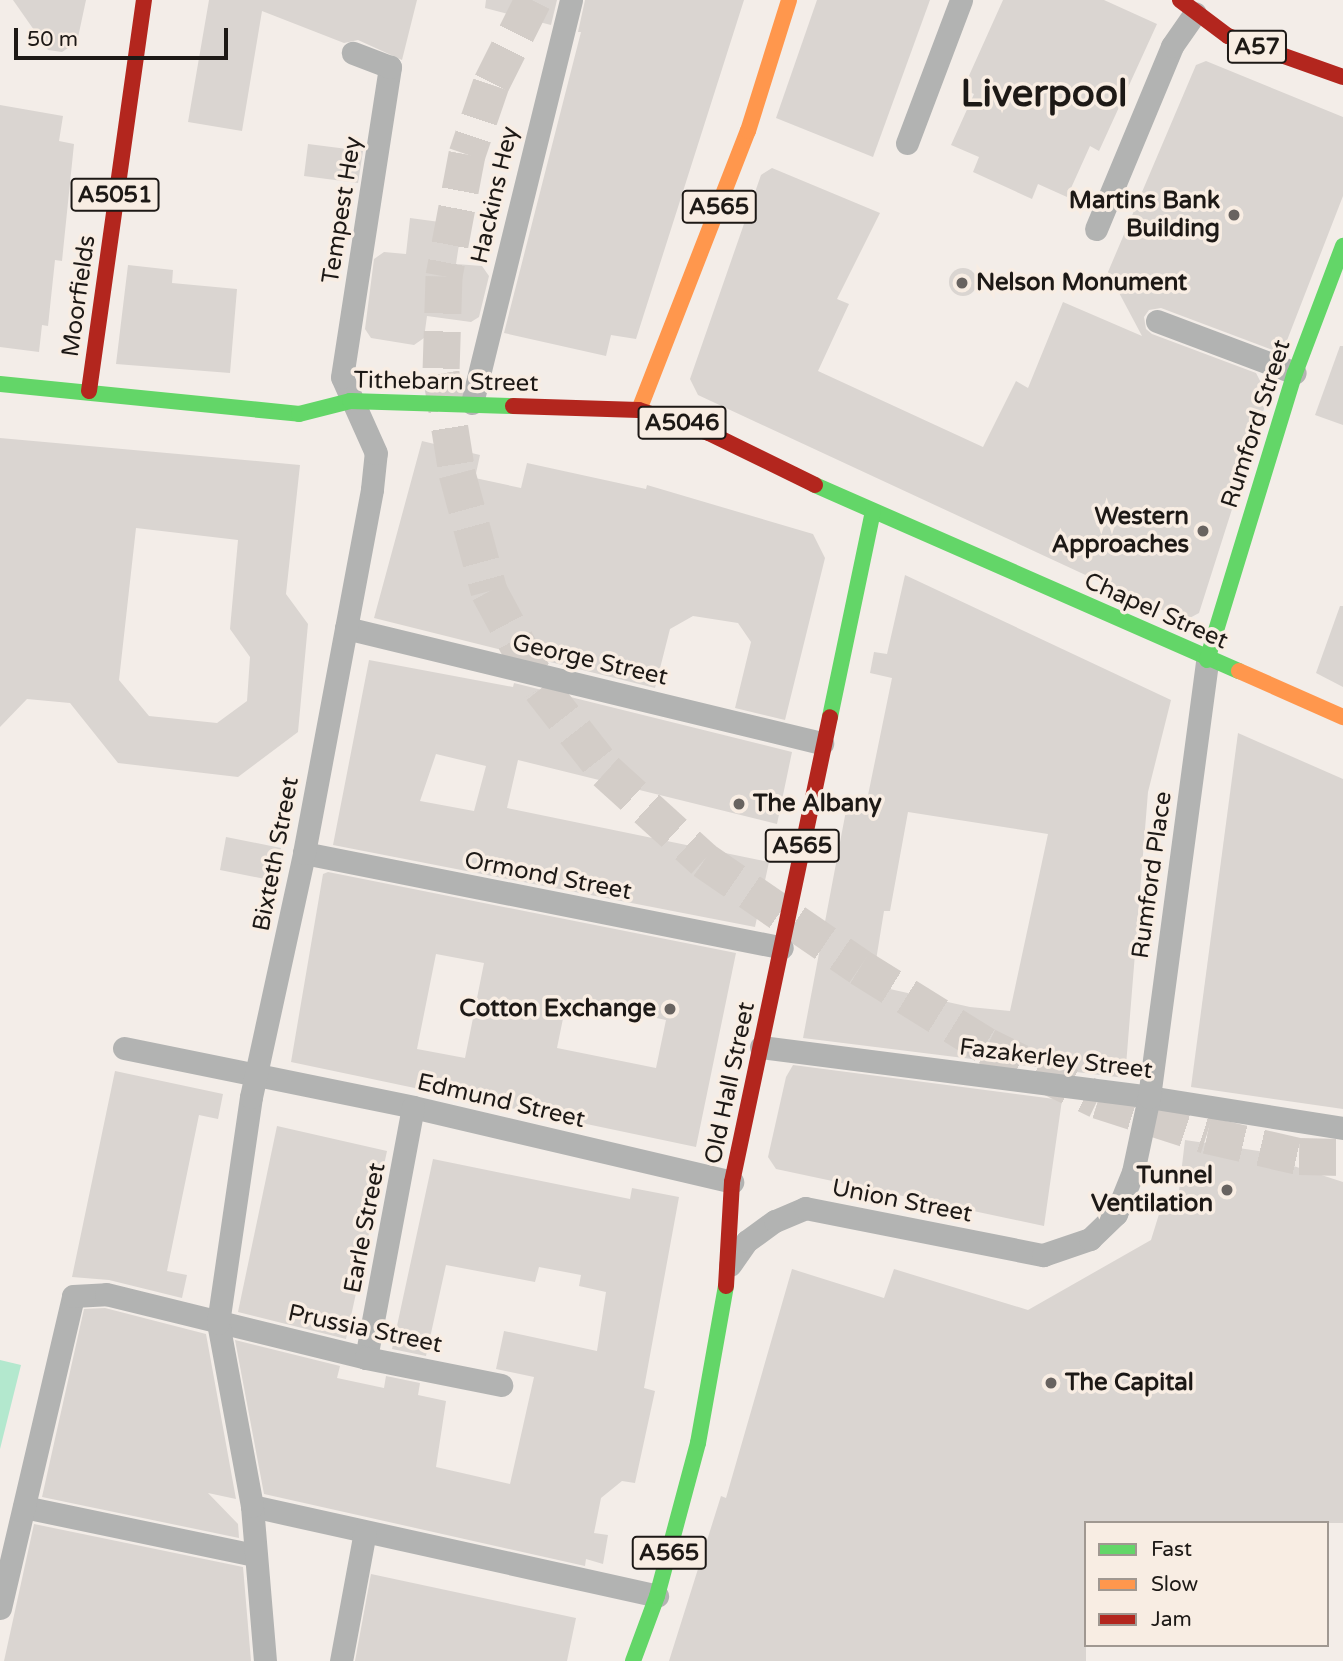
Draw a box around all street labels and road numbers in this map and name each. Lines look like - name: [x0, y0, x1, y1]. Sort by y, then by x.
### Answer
- road number: A57: [1226, 28, 1288, 66]
- street label: Hackins Hey: [465, 124, 525, 266]
- street label: Tempest Hey: [316, 134, 368, 286]
- road number: A5051: [69, 176, 160, 214]
- road number: A565: [680, 188, 758, 227]
- street label: Moorfields: [56, 233, 102, 359]
- street label: Rumford Street: [1215, 336, 1297, 512]
- street label: Tithebarn Street: [353, 366, 539, 398]
- road number: A5046: [636, 404, 728, 442]
- street label: Chapel Street: [1080, 566, 1232, 656]
- street label: George Street: [509, 628, 671, 692]
- street label: Bixteth Street: [247, 774, 305, 934]
- street label: Rumford Place: [1126, 790, 1178, 960]
- road number: A565: [764, 826, 840, 866]
- street label: Ormond Street: [462, 846, 634, 906]
- street label: Old Hall Street: [699, 999, 761, 1167]
- street label: Fazakerley Street: [958, 1033, 1154, 1085]
- street label: Edmund Street: [414, 1068, 588, 1134]
- street label: Earle Street: [338, 1160, 392, 1296]
- street label: Union Street: [829, 1173, 975, 1229]
- street label: Prussia Street: [285, 1299, 445, 1359]
- road number: A565: [630, 1534, 708, 1572]

